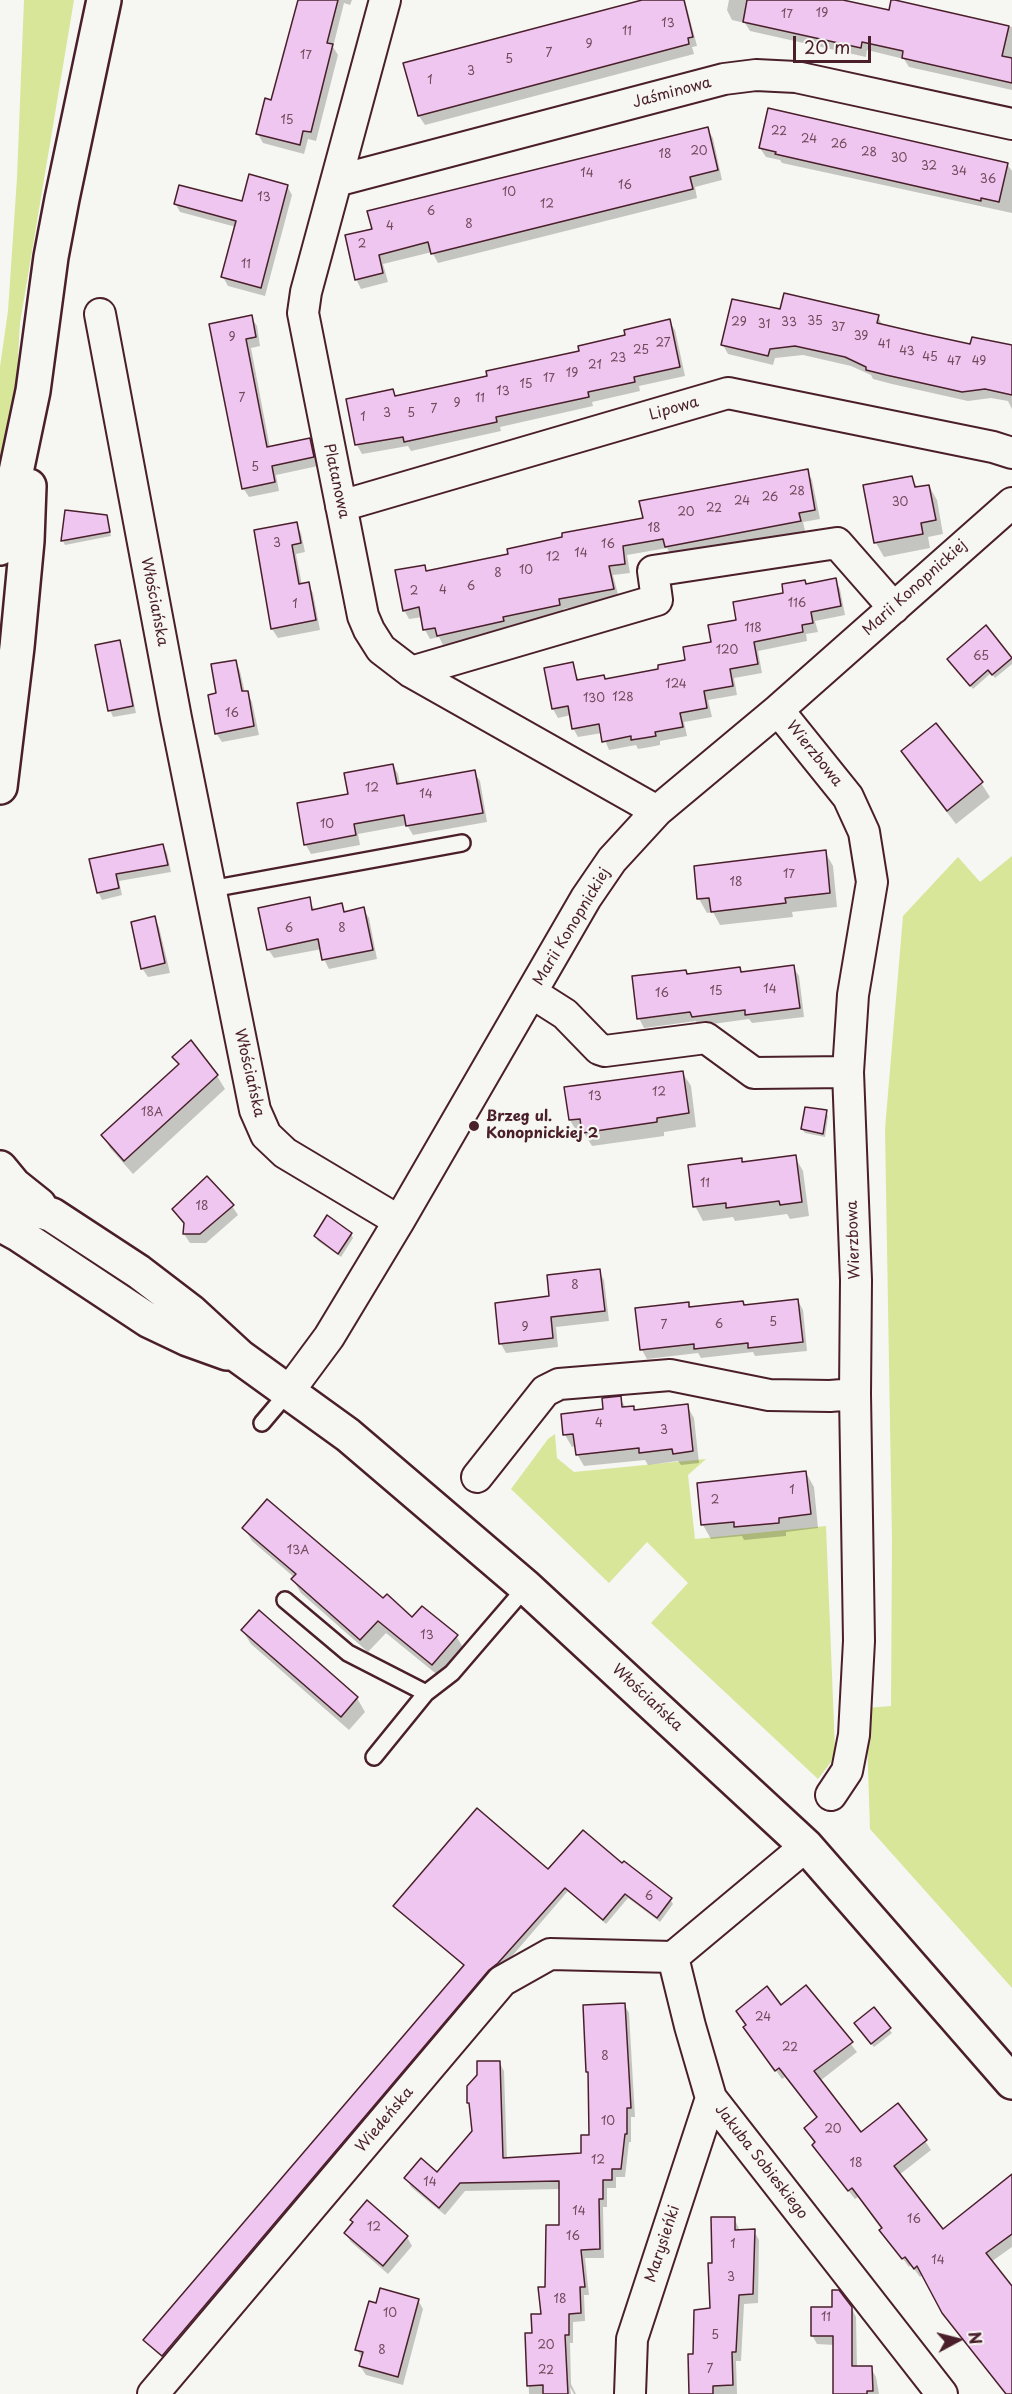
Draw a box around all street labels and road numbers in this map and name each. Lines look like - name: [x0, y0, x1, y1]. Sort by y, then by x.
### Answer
- street label: Jaśminowa: [631, 74, 713, 112]
- street label: Lipowa: [647, 393, 701, 425]
- street label: Platanowa: [319, 442, 353, 520]
- street label: Marii Konopnickiej: [859, 536, 971, 640]
- street label: Włościańska: [137, 556, 171, 648]
- street label: Wierzbowa: [782, 718, 846, 790]
- street label: Marii Konopnickiej: [530, 865, 614, 989]
- street label: Włościańska: [230, 1027, 268, 1119]
- street label: Wierzbowa: [844, 1200, 864, 1280]
- street label: Włościańska: [608, 1661, 686, 1735]
- street label: Wiedeńska: [353, 2084, 417, 2156]
- street label: Jakuba Sobieskiego: [711, 2101, 811, 2223]
- street label: Marysieńki: [642, 2203, 684, 2285]

